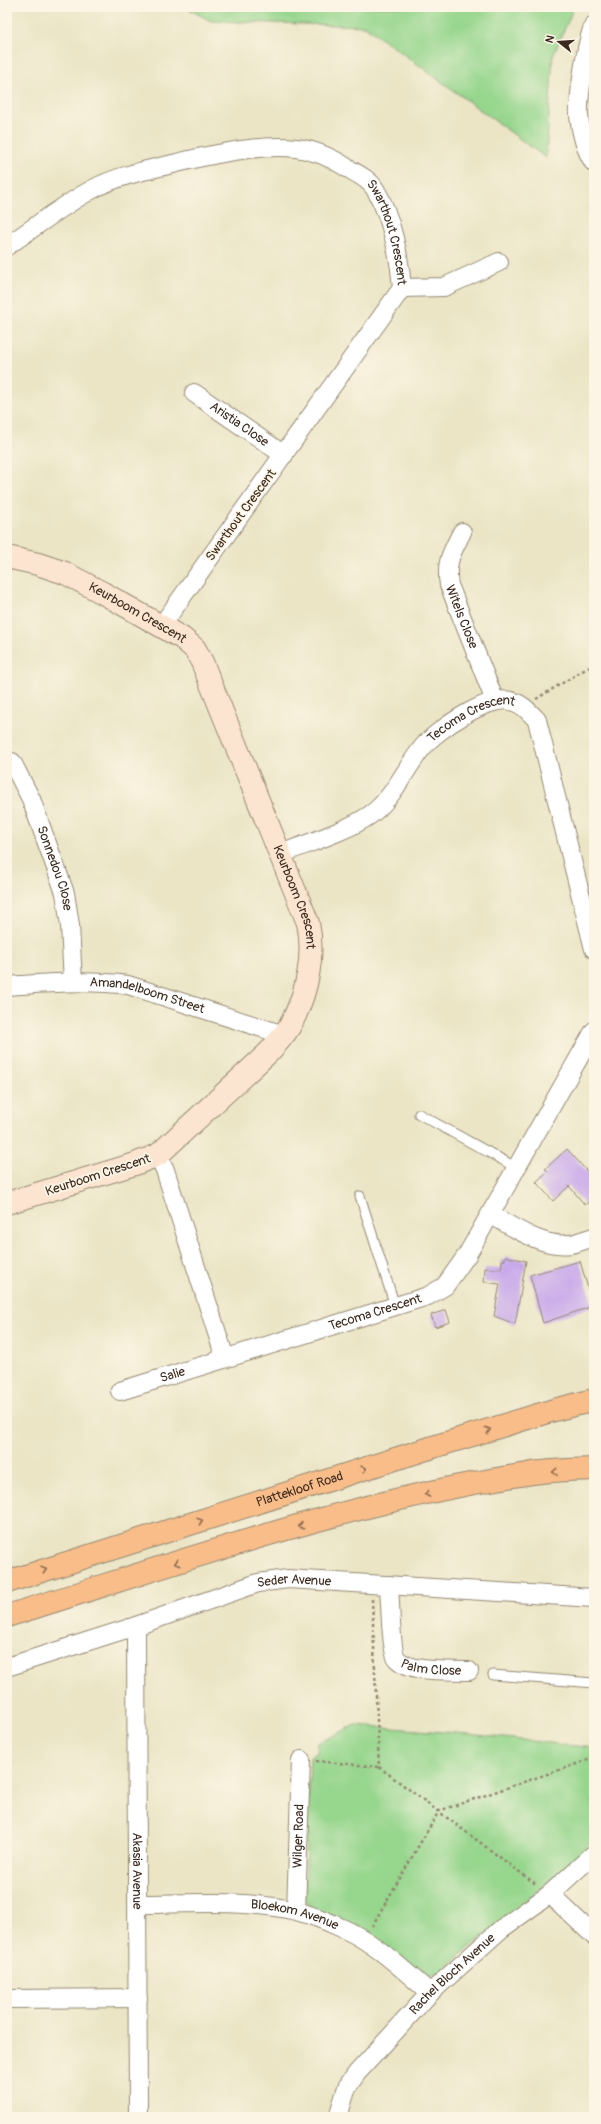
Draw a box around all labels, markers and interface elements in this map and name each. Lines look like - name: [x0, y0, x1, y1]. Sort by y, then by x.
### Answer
- north arrow: [539, 22, 579, 62]
- text: N: [543, 33, 557, 45]
- street label: Swarthout Crescent: [363, 176, 410, 287]
- street label: Aristia Close: [207, 398, 272, 450]
- street label: Swarthout Crescent: [202, 465, 280, 564]
- street label: Keurboom Crescent: [86, 579, 191, 647]
- street label: Witels Close: [442, 582, 482, 651]
- street label: Tecoma Crescent: [424, 692, 518, 746]
- street label: Sonnedou Close: [33, 824, 76, 912]
- street label: Keurboom Crescent: [269, 843, 319, 950]
- street label: Amandelboom Street: [89, 974, 207, 1017]
- street label: Keurboom Crescent: [43, 1150, 153, 1200]
- street label: Tecoma Crescent: [327, 1290, 424, 1334]
- street label: Salie: [158, 1363, 188, 1386]
- one-way arrow: [484, 1426, 491, 1435]
- one-way arrow: [360, 1465, 367, 1474]
- one-way arrow: [552, 1467, 558, 1476]
- street label: Plattekloof Road: [254, 1468, 345, 1511]
- one-way arrow: [424, 1489, 430, 1498]
- one-way arrow: [196, 1517, 203, 1526]
- one-way arrow: [298, 1521, 304, 1529]
- one-way arrow: [173, 1558, 180, 1567]
- one-way arrow: [40, 1566, 47, 1575]
- street label: Seder Avenue: [256, 1571, 332, 1591]
- street label: Palm Close: [398, 1656, 462, 1679]
- street label: Wilger Road: [289, 1804, 308, 1868]
- street label: Akasia Avenue: [129, 1832, 145, 1910]
- street label: Bloekom Avenue: [250, 1896, 342, 1934]
- street label: Rachel Bloch Avenue: [406, 1930, 499, 2018]

